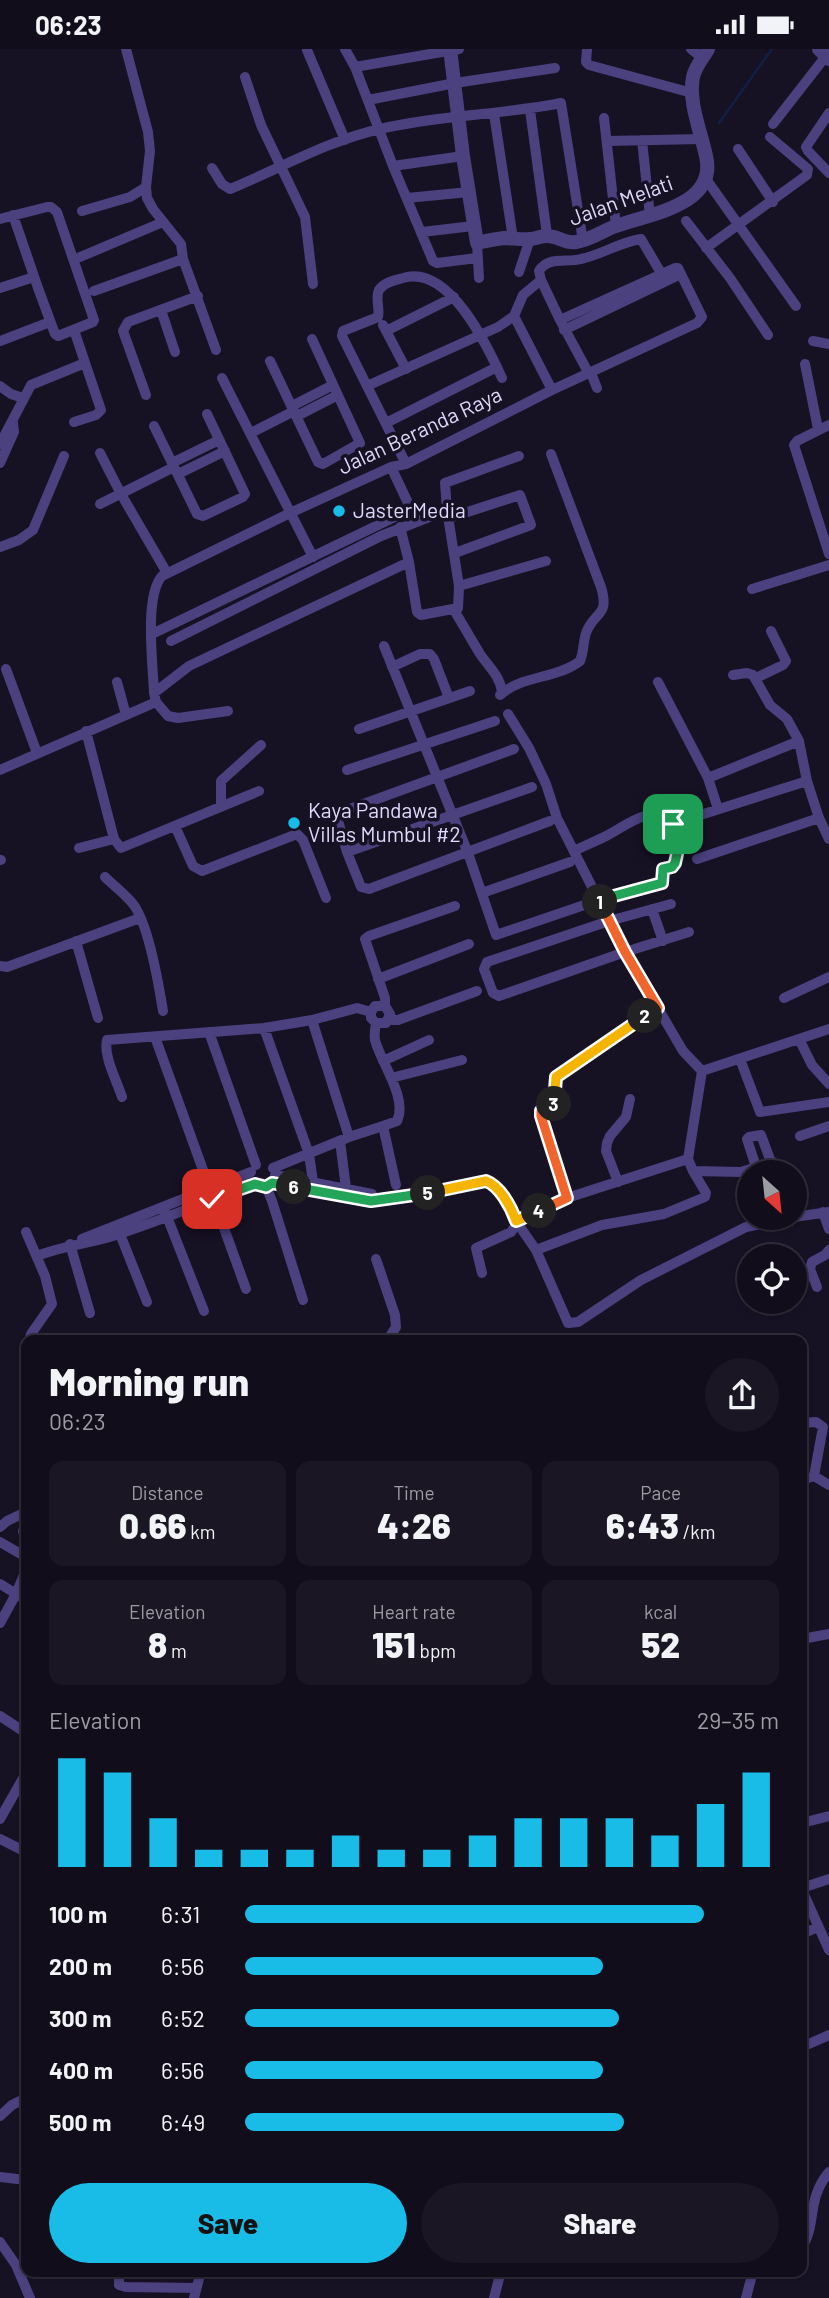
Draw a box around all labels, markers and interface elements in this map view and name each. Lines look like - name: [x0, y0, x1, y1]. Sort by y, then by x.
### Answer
- text: 06:23: [35, 9, 101, 40]
- street label: Jalan Melati: [565, 169, 676, 230]
- street label: Jalan Beranda Raya: [333, 381, 505, 479]
- place label: JasterMedia: [353, 497, 466, 522]
- marker: JasterMedia: [331, 503, 347, 519]
- pin: [643, 794, 703, 854]
- place label: Kaya Pandawa Villas Mumbul #2: [308, 797, 461, 846]
- icon: arrive: [654, 805, 692, 843]
- marker: Kaya Pandawa Villas Mumbul #2: [286, 815, 302, 831]
- pin: 1: [582, 885, 618, 919]
- text: 1: [596, 890, 603, 913]
- pin: 2: [628, 999, 662, 1033]
- text: 2: [639, 1004, 650, 1027]
- pin: 3: [536, 1087, 572, 1121]
- text: 3: [548, 1092, 559, 1115]
- north arrow: [737, 1160, 807, 1230]
- map controls: [737, 1160, 807, 1314]
- pin: [182, 1169, 242, 1229]
- pin: 6: [276, 1169, 312, 1205]
- text: 6: [288, 1175, 299, 1198]
- pin: 5: [410, 1175, 446, 1211]
- icon: check: [193, 1180, 231, 1218]
- text: 5: [422, 1181, 433, 1204]
- pin: 4: [522, 1193, 556, 1229]
- text: 4: [533, 1199, 544, 1222]
- button: locate: [737, 1244, 807, 1314]
- text: Morning run: [49, 1358, 249, 1404]
- button: share: [705, 1358, 779, 1432]
- text: 06:23: [49, 1407, 106, 1435]
- text: Distance: [131, 1481, 204, 1504]
- text: Time: [393, 1481, 435, 1504]
- text: Pace: [640, 1481, 681, 1504]
- text: 0.66: [119, 1504, 187, 1546]
- text: 4:26: [377, 1504, 451, 1546]
- text: 6:43: [606, 1504, 679, 1546]
- text: km: [187, 1520, 216, 1543]
- text: /km: [679, 1520, 716, 1543]
- text: Elevation: [129, 1600, 206, 1623]
- text: Heart rate: [372, 1600, 456, 1623]
- text: kcal: [644, 1600, 677, 1623]
- text: 8: [148, 1623, 167, 1665]
- text: 151: [372, 1623, 416, 1665]
- text: 52: [641, 1623, 680, 1665]
- text: m: [167, 1639, 187, 1662]
- text: bpm: [416, 1639, 456, 1662]
- text: Elevation: [49, 1706, 142, 1734]
- text: 29–35 m: [697, 1706, 779, 1734]
- text: 100 m: [49, 1900, 107, 1928]
- text: 6:31: [161, 1900, 200, 1928]
- text: 200 m: [49, 1952, 112, 1980]
- text: 6:56: [161, 1952, 204, 1980]
- text: 300 m: [49, 2004, 111, 2032]
- text: 6:52: [161, 2004, 205, 2032]
- text: 400 m: [49, 2056, 113, 2084]
- text: 6:56: [161, 2056, 204, 2084]
- text: 500 m: [49, 2108, 111, 2136]
- text: 6:49: [161, 2108, 205, 2136]
- button: Save: [49, 2183, 407, 2263]
- button: Share: [421, 2183, 779, 2263]

